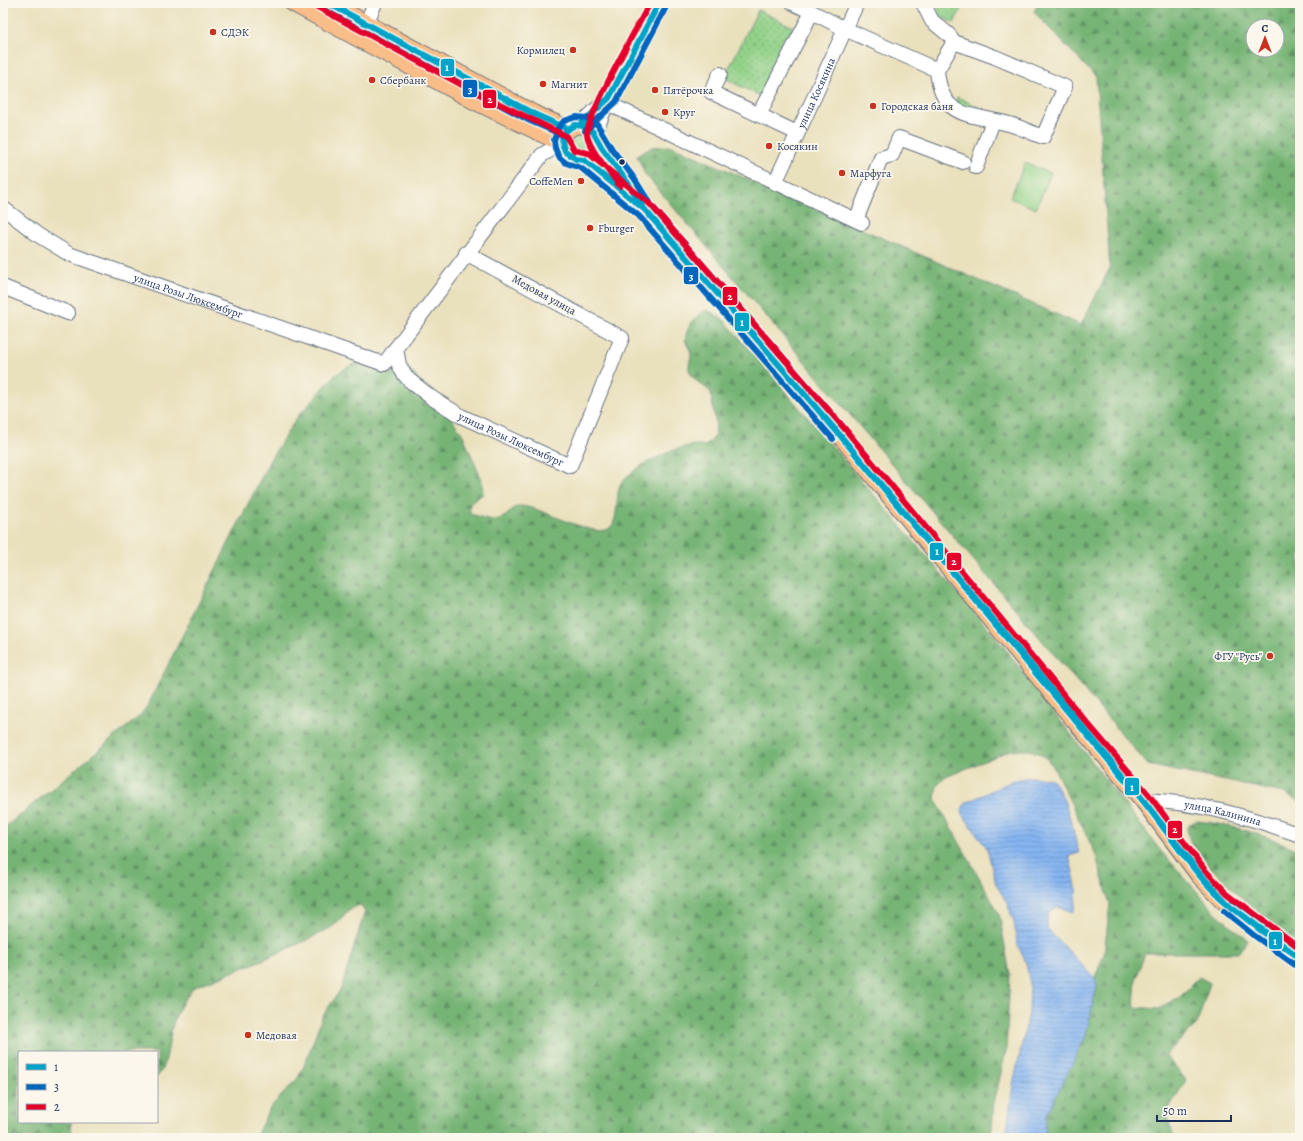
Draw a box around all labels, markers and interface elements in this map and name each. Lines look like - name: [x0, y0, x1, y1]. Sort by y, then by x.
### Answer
- north arrow: [1245, 18, 1285, 58]
- text: С: [1262, 21, 1269, 36]
- place label: СДЭК: [221, 25, 249, 40]
- marker: СДЭК: [208, 27, 218, 37]
- place label: Кормилец: [517, 43, 565, 58]
- marker: Кормилец: [568, 45, 578, 55]
- street label: улица Косякина: [793, 54, 839, 132]
- line badge: 1: [440, 58, 455, 77]
- text: 1: [445, 60, 449, 75]
- place label: Сбербанк: [380, 73, 427, 88]
- marker: Сбербанк: [367, 75, 377, 85]
- place label: Магнит: [551, 77, 588, 92]
- line badge: 3: [462, 79, 478, 98]
- marker: Магнит: [538, 79, 548, 89]
- text: 3: [468, 82, 473, 97]
- place label: Пятёрочка: [663, 83, 714, 98]
- marker: Пятёрочка: [650, 85, 660, 95]
- line badge: 2: [482, 89, 497, 109]
- text: 2: [487, 92, 493, 107]
- place label: Городская баня: [881, 99, 953, 114]
- marker: Городская баня: [868, 101, 878, 111]
- place label: Круг: [673, 105, 695, 120]
- marker: Круг: [660, 107, 670, 117]
- place label: Косякин: [777, 139, 818, 154]
- marker: Косякин: [764, 141, 774, 151]
- unlabelled marker: [617, 157, 627, 167]
- place label: Марфуга: [850, 166, 892, 181]
- marker: Марфуга: [837, 168, 847, 178]
- place label: CoffeMen: [529, 174, 573, 189]
- marker: CoffeMen: [576, 176, 586, 186]
- place label: Fburger: [598, 221, 634, 236]
- marker: Fburger: [585, 223, 595, 233]
- line badge: 3: [683, 266, 699, 285]
- street label: улица Розы Люксембург: [131, 269, 245, 322]
- text: 3: [689, 269, 694, 284]
- street label: Медовая улица: [509, 271, 579, 319]
- line badge: 2: [722, 286, 738, 306]
- text: 2: [727, 289, 733, 304]
- line badge: 1: [734, 312, 750, 332]
- text: 1: [740, 315, 744, 330]
- street label: улица Розы Люксембург: [455, 408, 567, 470]
- line badge: 1: [929, 542, 944, 561]
- text: 1: [935, 544, 939, 559]
- line badge: 2: [946, 552, 962, 571]
- text: 2: [951, 554, 957, 569]
- place label: ФГУ "Русь": [1214, 649, 1262, 664]
- marker: ФГУ "Русь": [1265, 651, 1275, 661]
- line badge: 1: [1124, 777, 1140, 796]
- text: 1: [1130, 780, 1134, 795]
- street label: улица Калинина: [1182, 796, 1264, 829]
- line badge: 2: [1167, 820, 1183, 839]
- text: 2: [1172, 822, 1178, 837]
- line badge: 1: [1268, 931, 1283, 950]
- text: 1: [1273, 934, 1277, 949]
- place label: Медовая: [256, 1028, 297, 1043]
- marker: Медовая: [243, 1030, 253, 1040]
- legend: [18, 1051, 158, 1123]
- text: 1: [54, 1059, 58, 1075]
- text: 3: [54, 1079, 59, 1095]
- scale bar: [1157, 1097, 1231, 1123]
- text: 2: [54, 1099, 60, 1115]
- text: 50 m: [1163, 1103, 1187, 1119]

